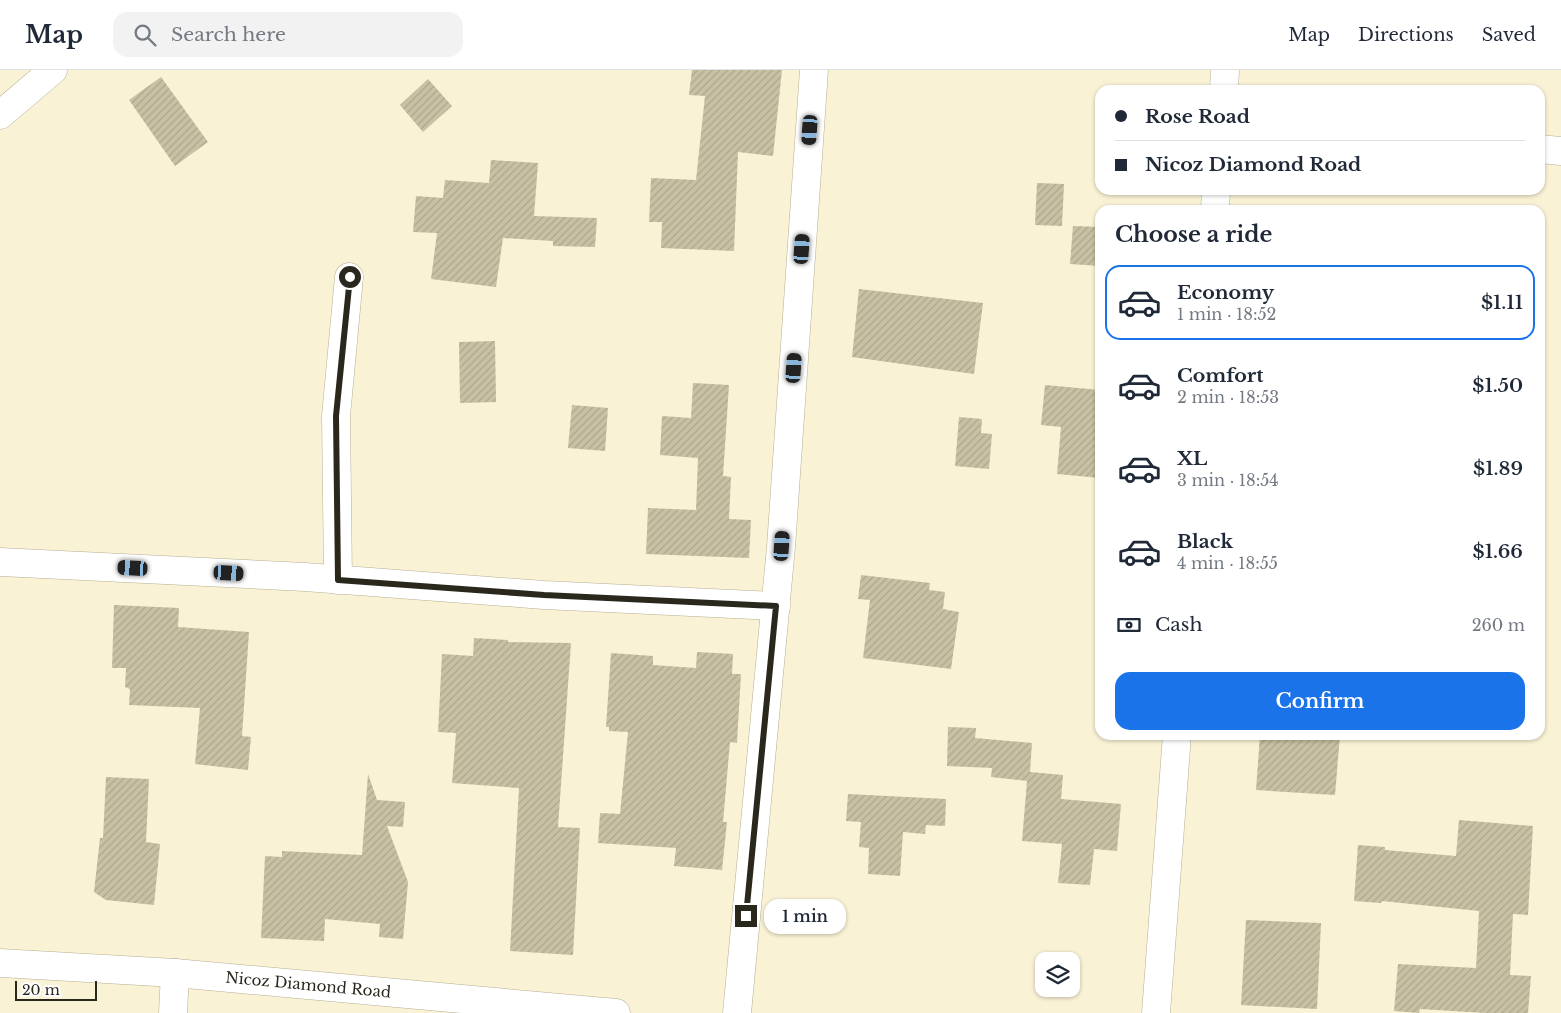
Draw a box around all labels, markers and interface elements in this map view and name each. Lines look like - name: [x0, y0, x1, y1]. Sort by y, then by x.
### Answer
- search box: [113, 12, 463, 57]
- text: Map: [25, 20, 83, 49]
- icon: search: [131, 21, 159, 49]
- text: Search here: [171, 23, 286, 46]
- text: Map: [1288, 24, 1330, 46]
- text: Directions: [1358, 24, 1454, 46]
- text: Saved: [1482, 24, 1536, 46]
- text: Rose Road: [1145, 105, 1250, 128]
- car: [801, 115, 818, 145]
- text: Nicoz Diamond Road: [1145, 153, 1361, 176]
- text: Choose a ride: [1115, 221, 1272, 248]
- car: [793, 234, 810, 264]
- route start: [339, 266, 361, 288]
- icon: car: [1117, 280, 1162, 325]
- text: Economy: [1177, 281, 1274, 304]
- text: $1.11: [1481, 291, 1523, 314]
- text: 1 min · 18:52: [1177, 304, 1276, 324]
- car: [785, 353, 802, 383]
- icon: car: [1117, 363, 1162, 408]
- text: Comfort: [1177, 364, 1264, 387]
- text: $1.50: [1472, 374, 1523, 397]
- text: 2 min · 18:53: [1177, 387, 1279, 407]
- icon: car: [1117, 446, 1162, 491]
- text: XL: [1177, 447, 1207, 470]
- text: $1.89: [1473, 457, 1523, 480]
- text: 3 min · 18:54: [1177, 470, 1279, 490]
- icon: car: [1117, 529, 1162, 574]
- text: Black: [1177, 530, 1233, 553]
- car: [773, 531, 790, 561]
- text: $1.66: [1473, 540, 1523, 563]
- text: 4 min · 18:55: [1177, 553, 1278, 573]
- car: [117, 560, 148, 576]
- car: [213, 565, 244, 581]
- icon: cash: [1115, 611, 1143, 639]
- text: Cash: [1155, 613, 1202, 636]
- text: 260 m: [1472, 615, 1525, 635]
- button: Confirm: [1115, 672, 1525, 730]
- callout: 1 min: [764, 898, 846, 934]
- route end: [735, 905, 757, 927]
- text: 1 min: [782, 906, 828, 926]
- map controls: [1035, 952, 1080, 997]
- button: layers: [1035, 952, 1080, 997]
- street label: Nicoz Diamond Road: [225, 968, 392, 1002]
- scale bar: [15, 978, 98, 1001]
- text: 20 m: [22, 981, 60, 999]

